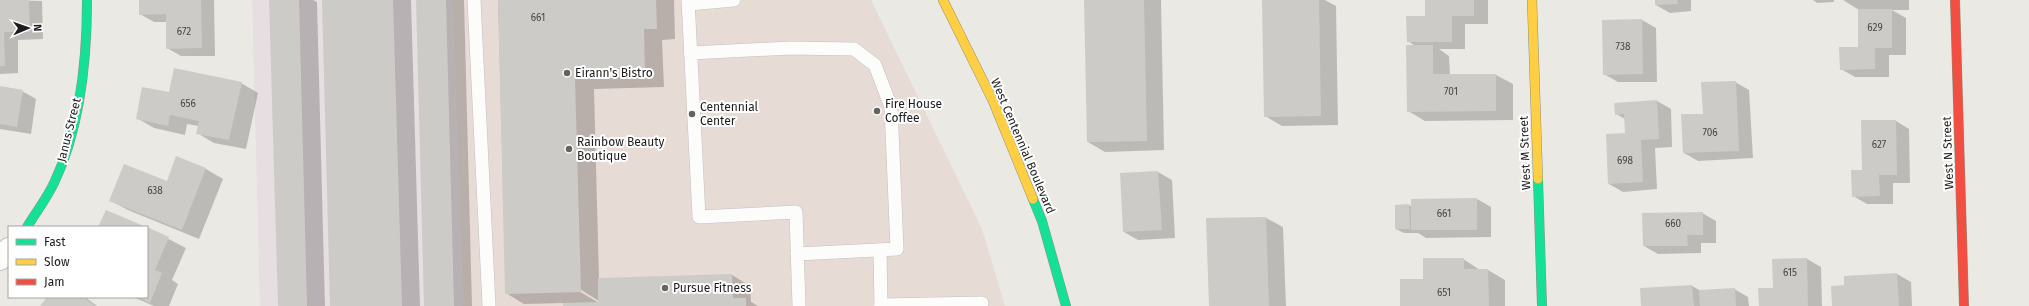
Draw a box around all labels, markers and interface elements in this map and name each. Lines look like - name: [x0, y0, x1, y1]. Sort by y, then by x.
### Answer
- north arrow: [8, 8, 48, 48]
- house number: 661: [531, 12, 545, 24]
- house number: 629: [1867, 22, 1883, 34]
- text: N: [31, 24, 44, 32]
- house number: 672: [177, 26, 191, 38]
- house number: 738: [1616, 41, 1631, 53]
- place label: Eirann's Bistro: [575, 66, 653, 80]
- marker: Eirann's Bistro: [562, 68, 572, 78]
- street label: West Centennial Boulevard: [988, 76, 1058, 216]
- house number: 701: [1444, 86, 1458, 98]
- street label: Janus Street: [54, 96, 84, 163]
- place label: Fire House Coffee: [885, 97, 942, 125]
- house number: 656: [180, 98, 196, 110]
- place label: Centennial Center: [700, 100, 759, 128]
- marker: Fire House Coffee: [872, 106, 882, 116]
- marker: Centennial Center: [687, 109, 697, 119]
- street label: West M Street: [1517, 115, 1533, 190]
- street label: West N Street: [1940, 115, 1956, 190]
- house number: 706: [1702, 127, 1718, 139]
- place label: Rainbow Beauty Boutique: [577, 135, 665, 163]
- house number: 627: [1872, 139, 1887, 151]
- marker: Rainbow Beauty Boutique: [564, 144, 574, 154]
- house number: 698: [1617, 155, 1633, 167]
- house number: 638: [147, 185, 163, 197]
- house number: 661: [1437, 208, 1451, 220]
- house number: 660: [1665, 218, 1682, 230]
- legend: [8, 226, 148, 298]
- text: Fast: [44, 235, 66, 249]
- text: Slow: [44, 255, 70, 269]
- house number: 615: [1783, 267, 1797, 279]
- text: Jam: [44, 275, 64, 289]
- place label: Pursue Fitness: [673, 281, 752, 295]
- marker: Pursue Fitness: [660, 283, 670, 293]
- house number: 651: [1437, 287, 1451, 299]

